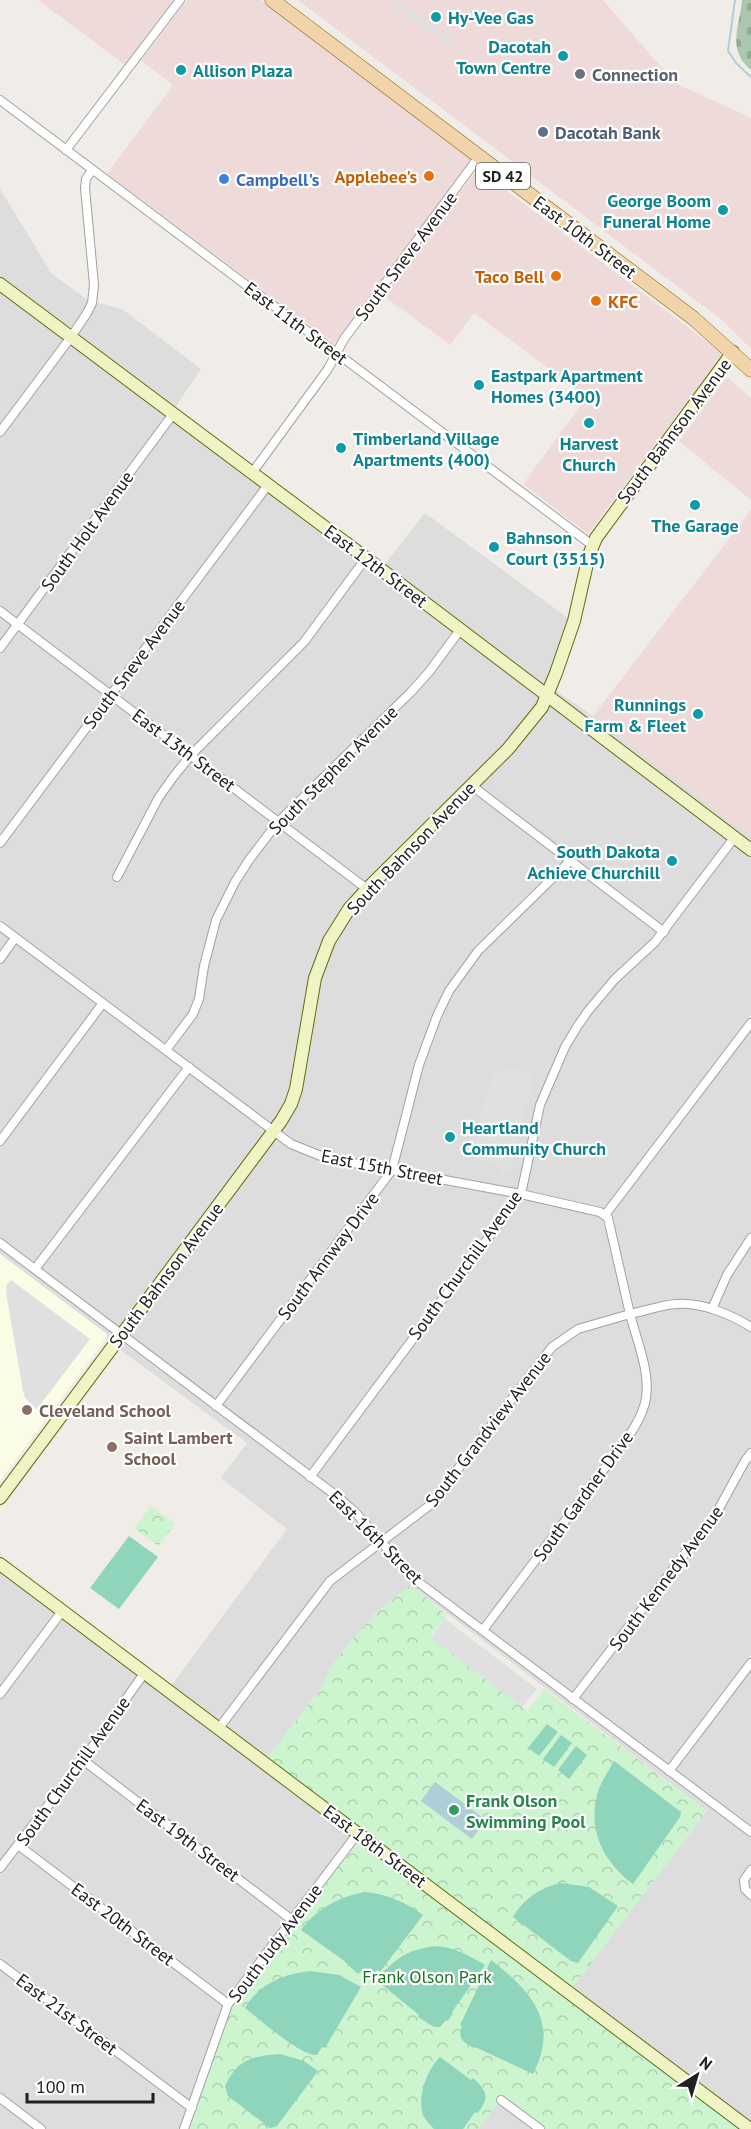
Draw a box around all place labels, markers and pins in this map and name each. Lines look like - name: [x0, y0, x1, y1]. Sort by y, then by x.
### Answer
- place label: Hy-Vee Gas: [448, 6, 534, 29]
- marker: Hy-Vee Gas: [429, 10, 443, 24]
- place label: Dacotah Town Centre: [456, 35, 551, 79]
- marker: Dacotah Town Centre: [556, 49, 570, 63]
- place label: Allison Plaza: [193, 59, 293, 82]
- marker: Allison Plaza: [174, 63, 188, 77]
- place label: Connection: [592, 63, 678, 86]
- marker: Connection: [573, 67, 587, 81]
- place label: Dacotah Bank: [555, 121, 661, 144]
- marker: Dacotah Bank: [536, 125, 550, 139]
- place label: Applebee's: [334, 165, 417, 188]
- place label: Campbell's: [236, 168, 320, 191]
- marker: Applebee's: [422, 169, 436, 183]
- marker: Campbell's: [217, 172, 231, 186]
- place label: George Boom Funeral Home: [603, 189, 711, 233]
- marker: George Boom Funeral Home: [716, 203, 730, 217]
- place label: Taco Bell: [475, 265, 545, 288]
- marker: Taco Bell: [549, 269, 563, 283]
- place label: KFC: [608, 290, 638, 313]
- marker: KFC: [589, 294, 603, 308]
- place label: Eastpark Apartment Homes (3400): [491, 364, 643, 408]
- marker: Eastpark Apartment Homes (3400): [472, 378, 486, 392]
- marker: Harvest Church: [582, 416, 596, 430]
- place label: Timberland Village Apartments (400): [353, 427, 499, 471]
- place label: Harvest Church: [560, 432, 619, 476]
- marker: Timberland Village Apartments (400): [334, 441, 348, 455]
- marker: The Garage: [688, 498, 702, 512]
- place label: The Garage: [651, 514, 739, 537]
- place label: Bahnson Court (3515): [506, 526, 605, 570]
- marker: Bahnson Court (3515): [487, 540, 501, 554]
- place label: Runnings Farm & Fleet: [584, 693, 687, 737]
- marker: Runnings Farm & Fleet: [691, 707, 705, 721]
- place label: South Dakota Achieve Churchill: [527, 840, 661, 884]
- marker: South Dakota Achieve Churchill: [665, 854, 679, 868]
- place label: Heartland Community Church: [462, 1116, 606, 1160]
- marker: Heartland Community Church: [443, 1130, 457, 1144]
- place label: Cleveland School: [39, 1399, 172, 1422]
- marker: Cleveland School: [20, 1403, 34, 1417]
- place label: Saint Lambert School: [124, 1426, 233, 1470]
- marker: Saint Lambert School: [105, 1440, 119, 1454]
- place label: Frank Olson Swimming Pool: [466, 1789, 586, 1833]
- marker: Frank Olson Swimming Pool: [447, 1803, 461, 1817]

